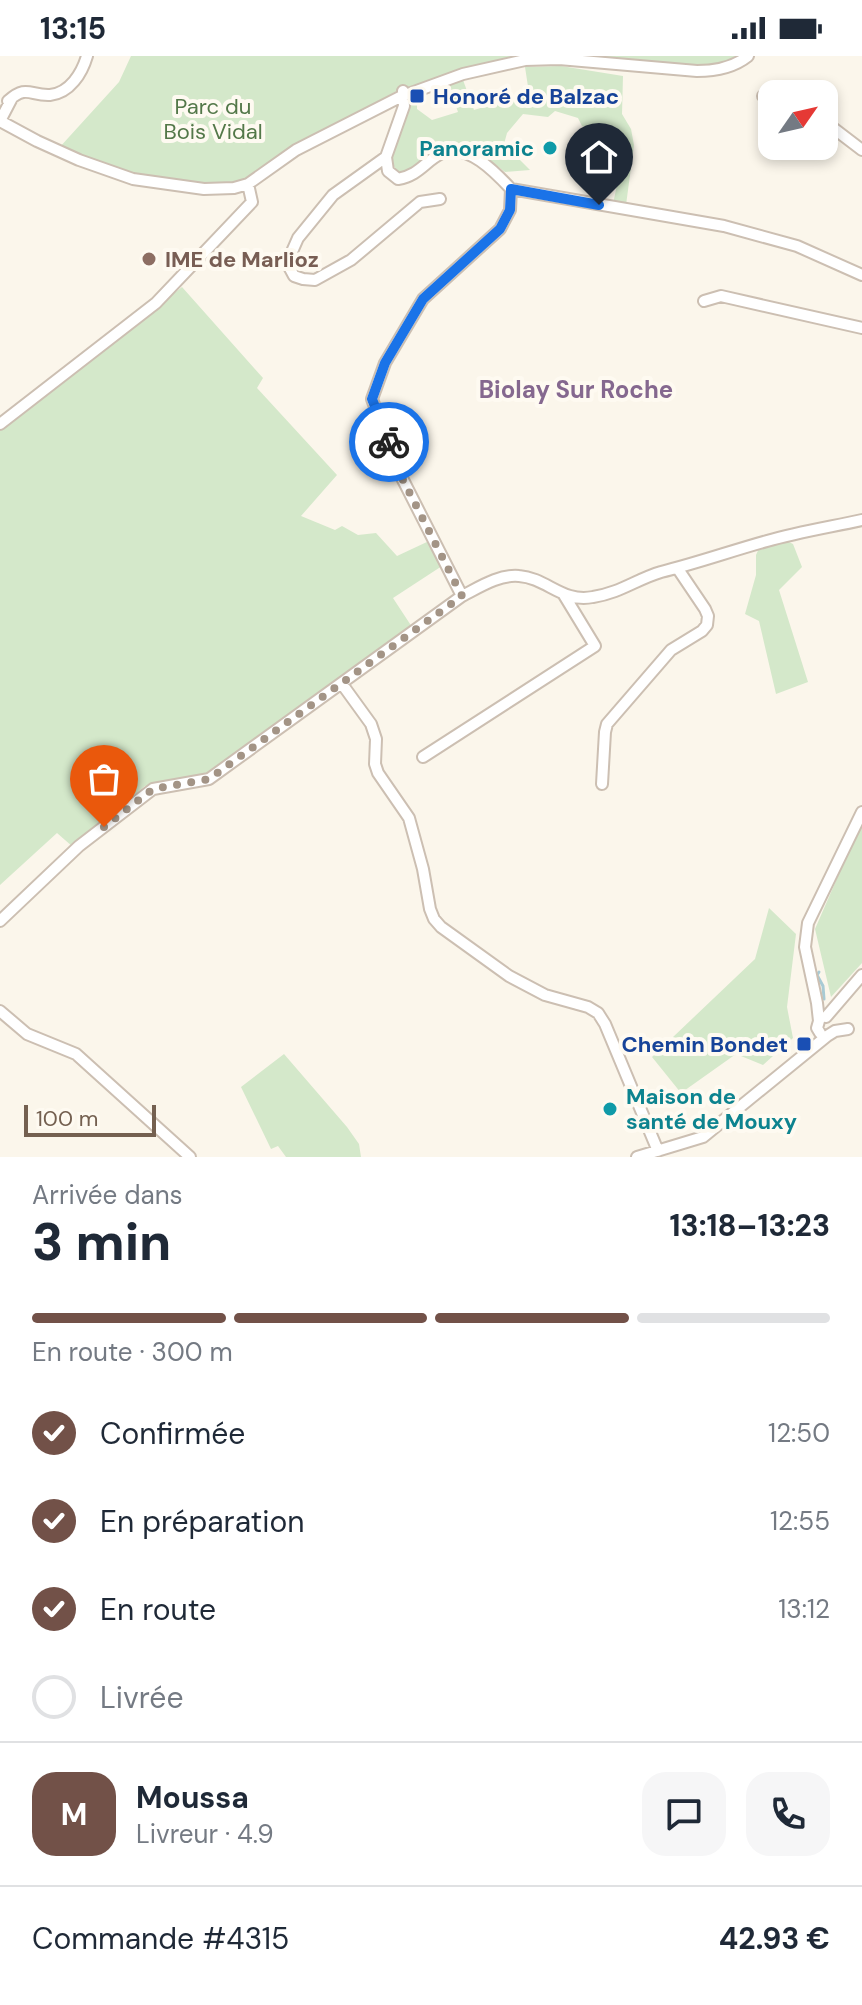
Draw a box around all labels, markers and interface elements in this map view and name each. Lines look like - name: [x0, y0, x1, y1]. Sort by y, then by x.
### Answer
- text: 13:15: [40, 9, 106, 48]
- north arrow: [758, 80, 838, 160]
- map controls: [758, 80, 838, 160]
- place label: Honoré de Balzac: [433, 82, 619, 111]
- marker: Honoré de Balzac: [408, 87, 426, 105]
- park label: Parc du Bois Vidal: [163, 92, 263, 146]
- pin: [565, 123, 633, 205]
- place label: Panoramic: [419, 134, 534, 163]
- icon: home: [577, 135, 621, 179]
- marker: Panoramic: [541, 139, 559, 157]
- place label: IME de Marlioz: [165, 245, 319, 274]
- marker: IME de Marlioz: [140, 250, 158, 268]
- district label: Biolay Sur Roche: [479, 374, 673, 405]
- courier: [349, 402, 429, 482]
- icon: bike: [367, 420, 411, 464]
- pin: [70, 745, 138, 827]
- icon: bag: [82, 757, 126, 801]
- place label: Chemin Bondet: [621, 1030, 788, 1059]
- marker: Chemin Bondet: [795, 1035, 813, 1053]
- place label: Maison de santé de Mouxy: [626, 1082, 797, 1136]
- marker: Maison de santé de Mouxy: [601, 1100, 619, 1118]
- scale bar: [24, 1101, 156, 1137]
- text: 100 m: [36, 1104, 98, 1133]
- text: Arrivée dans: [32, 1178, 183, 1212]
- text: 13:18–13:23: [669, 1206, 830, 1245]
- text: 3 min: [32, 1208, 171, 1276]
- text: En route · 300 m: [32, 1335, 233, 1369]
- icon: check: [32, 1411, 76, 1455]
- text: Confirmée: [100, 1414, 245, 1453]
- text: 12:50: [768, 1416, 830, 1450]
- icon: check: [32, 1499, 76, 1543]
- text: En préparation: [100, 1502, 305, 1541]
- text: 12:55: [770, 1504, 830, 1538]
- icon: check: [32, 1587, 76, 1631]
- text: En route: [100, 1590, 216, 1629]
- text: 13:12: [778, 1592, 830, 1626]
- text: Livrée: [100, 1678, 183, 1717]
- button: chat: [642, 1772, 726, 1856]
- button: phone: [746, 1772, 830, 1856]
- text: Moussa: [136, 1778, 249, 1817]
- text: M: [61, 1795, 87, 1834]
- text: Livreur · 4.9: [136, 1817, 274, 1851]
- text: Commande #4315: [32, 1919, 289, 1958]
- text: 42.93 €: [719, 1919, 830, 1958]

